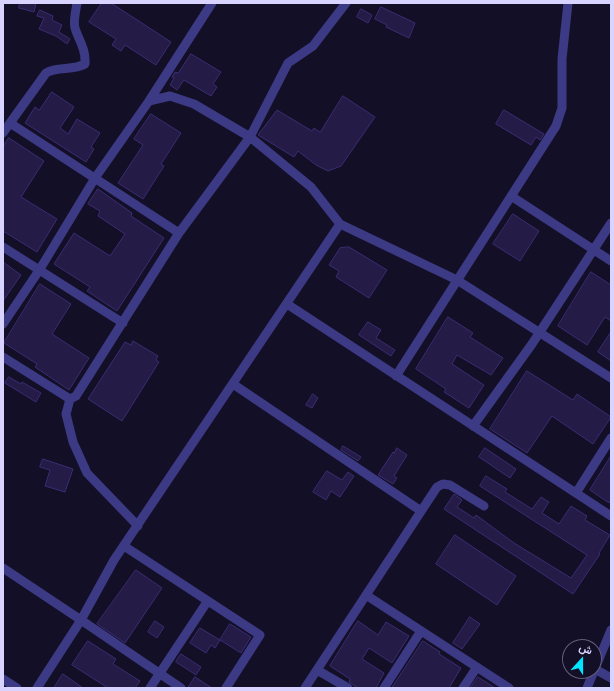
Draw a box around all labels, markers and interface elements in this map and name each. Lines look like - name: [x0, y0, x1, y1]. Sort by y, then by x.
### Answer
- north arrow: [562, 639, 602, 679]
- text: ش: [578, 641, 594, 657]

